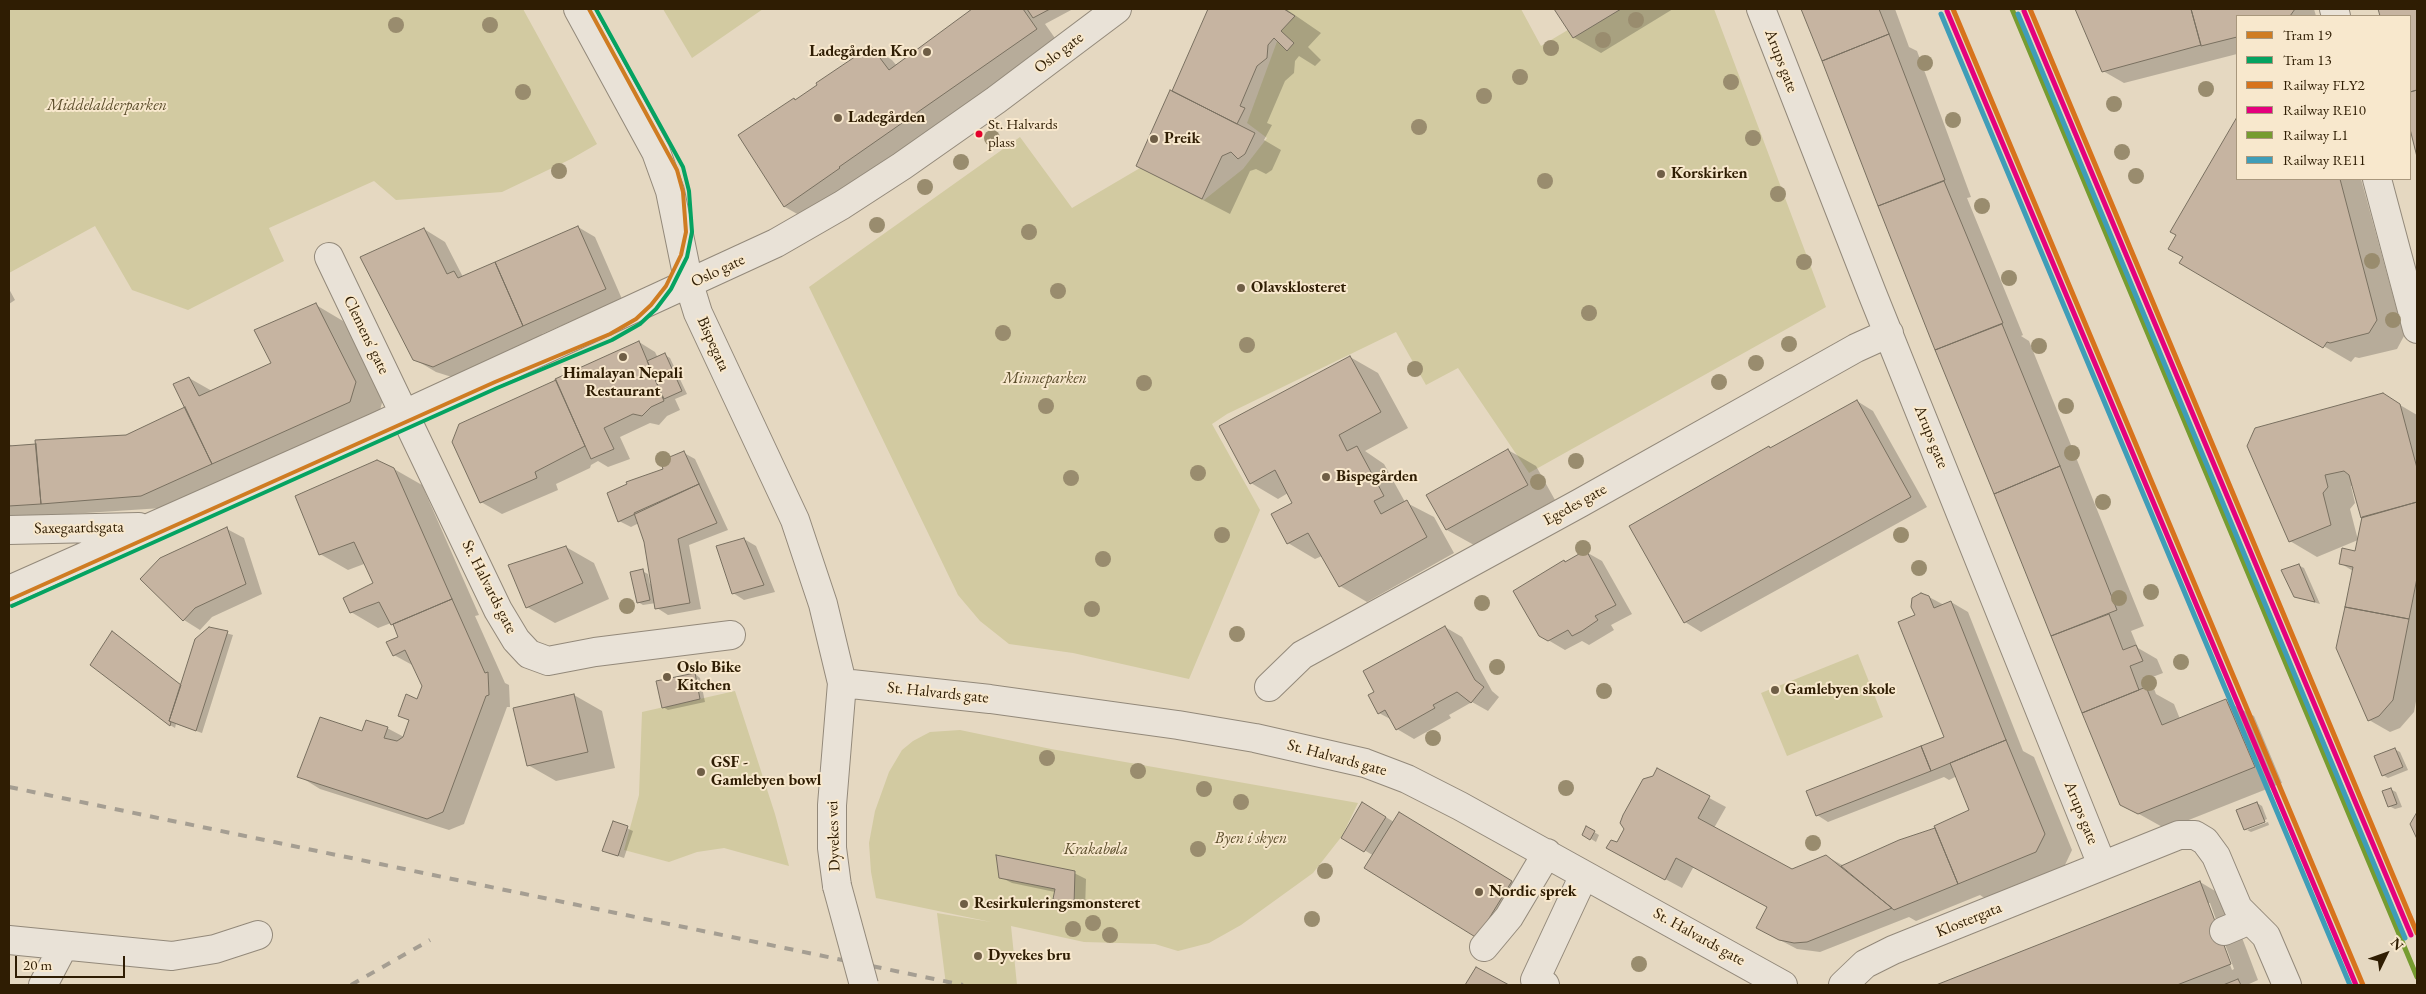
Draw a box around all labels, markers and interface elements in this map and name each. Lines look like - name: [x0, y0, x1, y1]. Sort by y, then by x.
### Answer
- legend: [2236, 15, 2411, 180]
- text: Tram 19: [2283, 25, 2332, 44]
- street label: Arups gate: [1760, 27, 1802, 95]
- street label: Oslo gate: [1030, 28, 1088, 78]
- place label: Ladegården Kro: [809, 42, 917, 62]
- marker: Ladegården Kro: [921, 46, 933, 58]
- text: Tram 13: [2283, 50, 2332, 69]
- text: Railway FLY2: [2283, 75, 2365, 94]
- park label: Middelalderparken: [47, 96, 167, 116]
- text: Railway RE10: [2283, 100, 2366, 119]
- place label: Ladegården: [848, 108, 925, 128]
- marker: Ladegården: [832, 112, 844, 124]
- place label: St. Halvards plass: [988, 116, 1058, 151]
- text: Railway L1: [2283, 125, 2348, 144]
- marker: St. Halvards plass: [974, 129, 984, 139]
- place label: Preik: [1164, 129, 1200, 149]
- marker: Preik: [1148, 133, 1160, 145]
- text: Railway RE11: [2283, 150, 2366, 169]
- place label: Korskirken: [1671, 164, 1748, 184]
- marker: Korskirken: [1655, 168, 1667, 180]
- street label: Oslo gate: [688, 250, 748, 292]
- place label: Olavsklosteret: [1251, 278, 1346, 298]
- marker: Olavsklosteret: [1235, 282, 1247, 294]
- street label: Clemens' gate: [339, 293, 393, 377]
- street label: Bispegata: [692, 314, 734, 374]
- marker: Himalayan Nepali Restaurant: [617, 351, 629, 363]
- place label: Himalayan Nepali Restaurant: [563, 364, 683, 402]
- park label: Minneparken: [1003, 369, 1087, 389]
- street label: Arups gate: [1910, 403, 1952, 471]
- place label: Bispegården: [1336, 467, 1418, 487]
- marker: Bispegården: [1320, 471, 1332, 483]
- street label: Egedes gate: [1540, 480, 1610, 530]
- street label: Saxegaardsgata: [34, 518, 124, 538]
- street label: St. Halvards gate: [457, 537, 521, 637]
- place label: Oslo Bike Kitchen: [677, 658, 741, 696]
- marker: Oslo Bike Kitchen: [661, 671, 673, 683]
- street label: St. Halvards gate: [886, 678, 990, 708]
- place label: Gamlebyen skole: [1785, 680, 1895, 700]
- marker: Gamlebyen skole: [1769, 684, 1781, 696]
- street label: St. Halvards gate: [1285, 736, 1389, 780]
- place label: GSF - Gamlebyen bowl: [711, 753, 821, 791]
- marker: GSF - Gamlebyen bowl: [695, 766, 707, 778]
- street label: Arups gate: [2060, 779, 2102, 847]
- street label: Dyvekes vei: [823, 800, 845, 872]
- park label: Byen i skyen: [1215, 829, 1287, 849]
- park label: Krakabøla: [1064, 840, 1128, 860]
- place label: Nordic sprek: [1489, 882, 1576, 902]
- marker: Nordic sprek: [1473, 886, 1485, 898]
- place label: Resirkuleringsmonsteret: [974, 894, 1140, 914]
- marker: Resirkuleringsmonsteret: [958, 898, 970, 910]
- street label: Klostergata: [1933, 898, 2005, 942]
- street label: St. Halvards gate: [1650, 904, 1748, 970]
- north arrow: [2361, 929, 2411, 979]
- text: N: [2387, 934, 2408, 954]
- scale bar: [18, 946, 128, 978]
- place label: Dyvekes bru: [988, 946, 1071, 966]
- marker: Dyvekes bru: [972, 950, 984, 962]
- text: 20 m: [23, 955, 52, 974]

